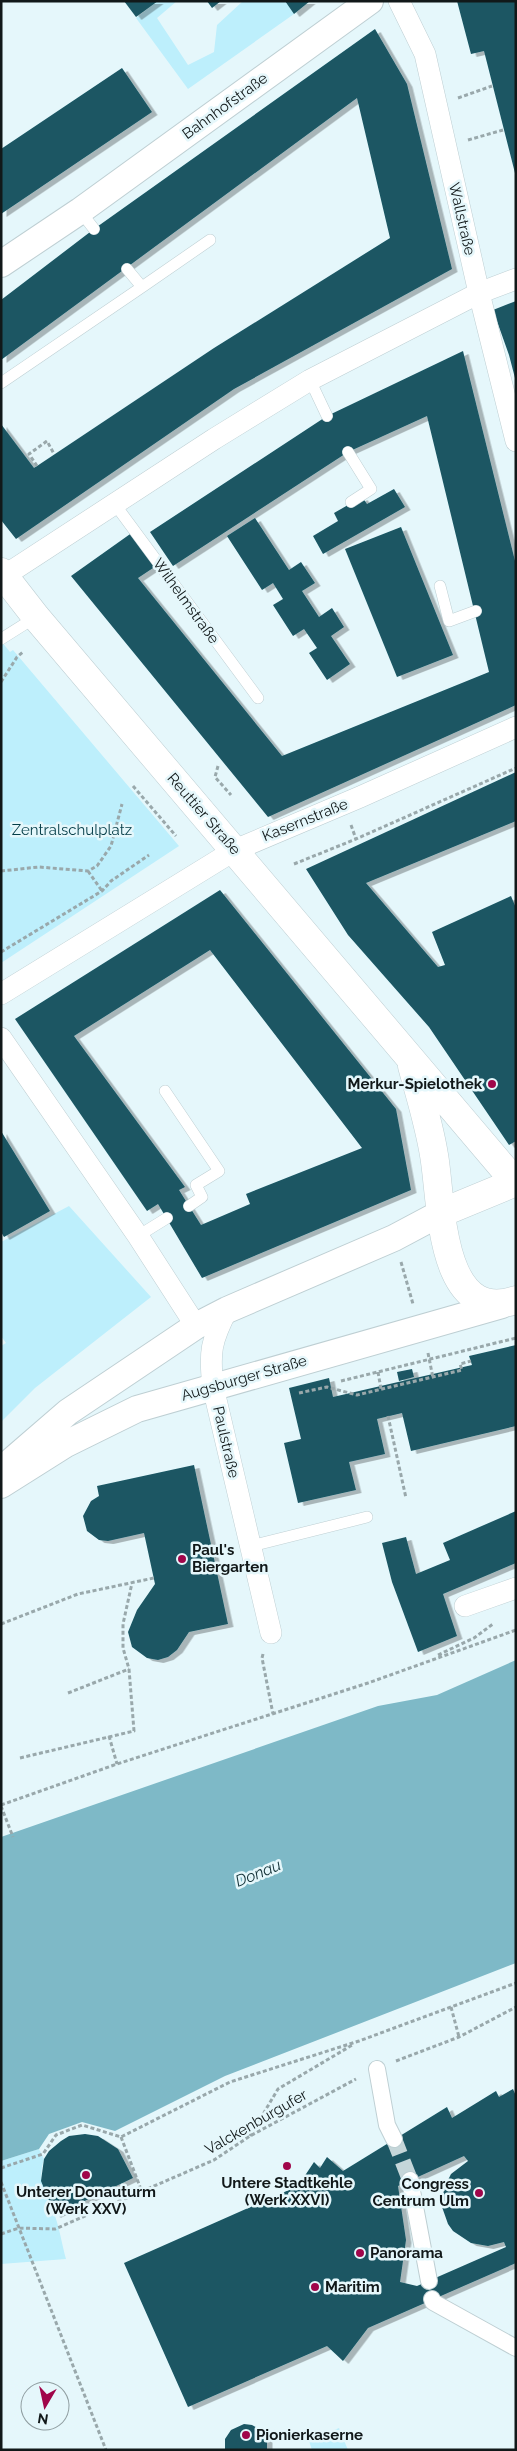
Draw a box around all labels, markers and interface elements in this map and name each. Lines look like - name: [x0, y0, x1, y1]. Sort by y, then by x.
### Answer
- street label: Bahnhofstraße: [179, 69, 271, 143]
- street label: Wallstraße: [445, 181, 479, 257]
- street label: Wilhelmstraße: [149, 555, 223, 647]
- street label: Reuttier Straße: [164, 769, 245, 859]
- street label: Kasernstraße: [260, 795, 351, 845]
- park label: Zentralschulplatz: [12, 821, 132, 839]
- place label: Merkur-Spielothek: [348, 1075, 483, 1093]
- marker: Merkur-Spielothek: [486, 1078, 498, 1090]
- street label: Augsburger Straße: [179, 1351, 309, 1405]
- street label: Paulstraße: [209, 1404, 243, 1480]
- place label: Paul's Biergarten: [192, 1541, 268, 1576]
- marker: Paul's Biergarten: [176, 1553, 188, 1565]
- water label: Donau: [232, 1855, 284, 1891]
- street label: Valckenburgufer: [202, 2085, 311, 2159]
- marker: Untere Stadtkehle (Werk XXVI): [281, 2160, 293, 2172]
- marker: Unterer Donauturm (Werk XXV): [80, 2169, 92, 2181]
- place label: Untere Stadtkehle (Werk XXVI): [221, 2174, 353, 2209]
- place label: Congress Centrum Ulm: [372, 2175, 469, 2210]
- place label: Unterer Donauturm (Werk XXV): [16, 2183, 156, 2218]
- marker: Congress Centrum Ulm: [473, 2187, 485, 2199]
- place label: Panorama: [370, 2244, 443, 2262]
- marker: Panorama: [354, 2247, 366, 2259]
- place label: Maritim: [325, 2278, 380, 2296]
- marker: Maritim: [309, 2281, 321, 2293]
- north arrow: [20, 2381, 70, 2431]
- text: N: [36, 2410, 49, 2428]
- place label: Pionierkaserne: [256, 2426, 363, 2444]
- marker: Pionierkaserne: [240, 2429, 252, 2441]

